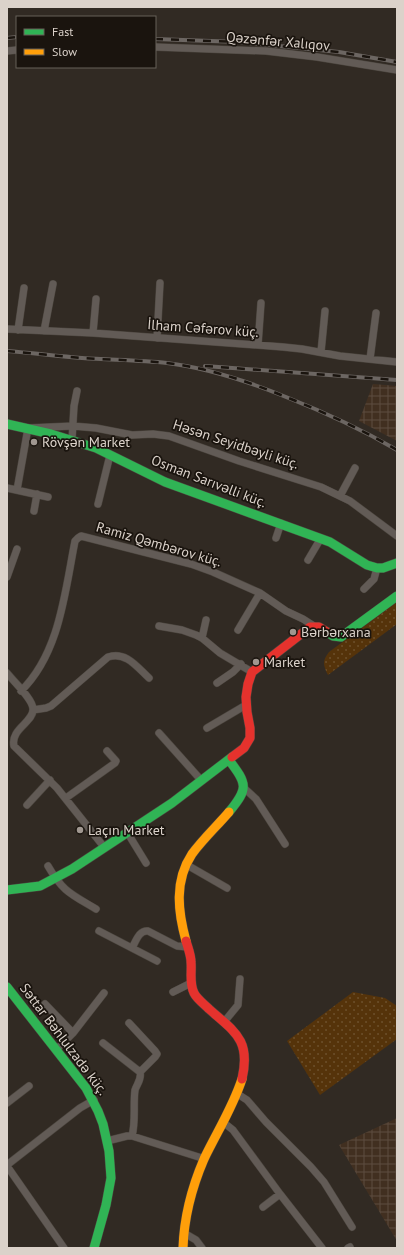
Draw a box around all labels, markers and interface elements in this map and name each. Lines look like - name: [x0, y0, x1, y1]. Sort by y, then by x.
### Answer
- legend: [16, 16, 156, 68]
- text: Fast: [52, 24, 73, 39]
- street label: Qəzənfər Xalıqov: [225, 28, 331, 55]
- text: Slow: [52, 44, 77, 59]
- street label: İlham Cəfərov küç.: [147, 315, 259, 341]
- street label: Həsən Seyidbəyli küç.: [171, 415, 301, 473]
- place label: Rövşən Market: [42, 433, 130, 451]
- marker: Rövşən Market: [29, 437, 39, 447]
- street label: Osman Sarıvəlli küç.: [149, 451, 269, 511]
- street label: Ramiz Qəmbərov küç.: [94, 517, 224, 571]
- place label: Bərbərxana: [301, 623, 371, 641]
- marker: Bərbərxana: [288, 627, 298, 637]
- place label: Market: [264, 653, 305, 671]
- marker: Market: [251, 657, 261, 667]
- place label: Laçın Market: [88, 821, 165, 839]
- marker: Laçın Market: [75, 825, 85, 835]
- street label: Səttar Bəhlulzadə küç.: [16, 980, 112, 1098]

